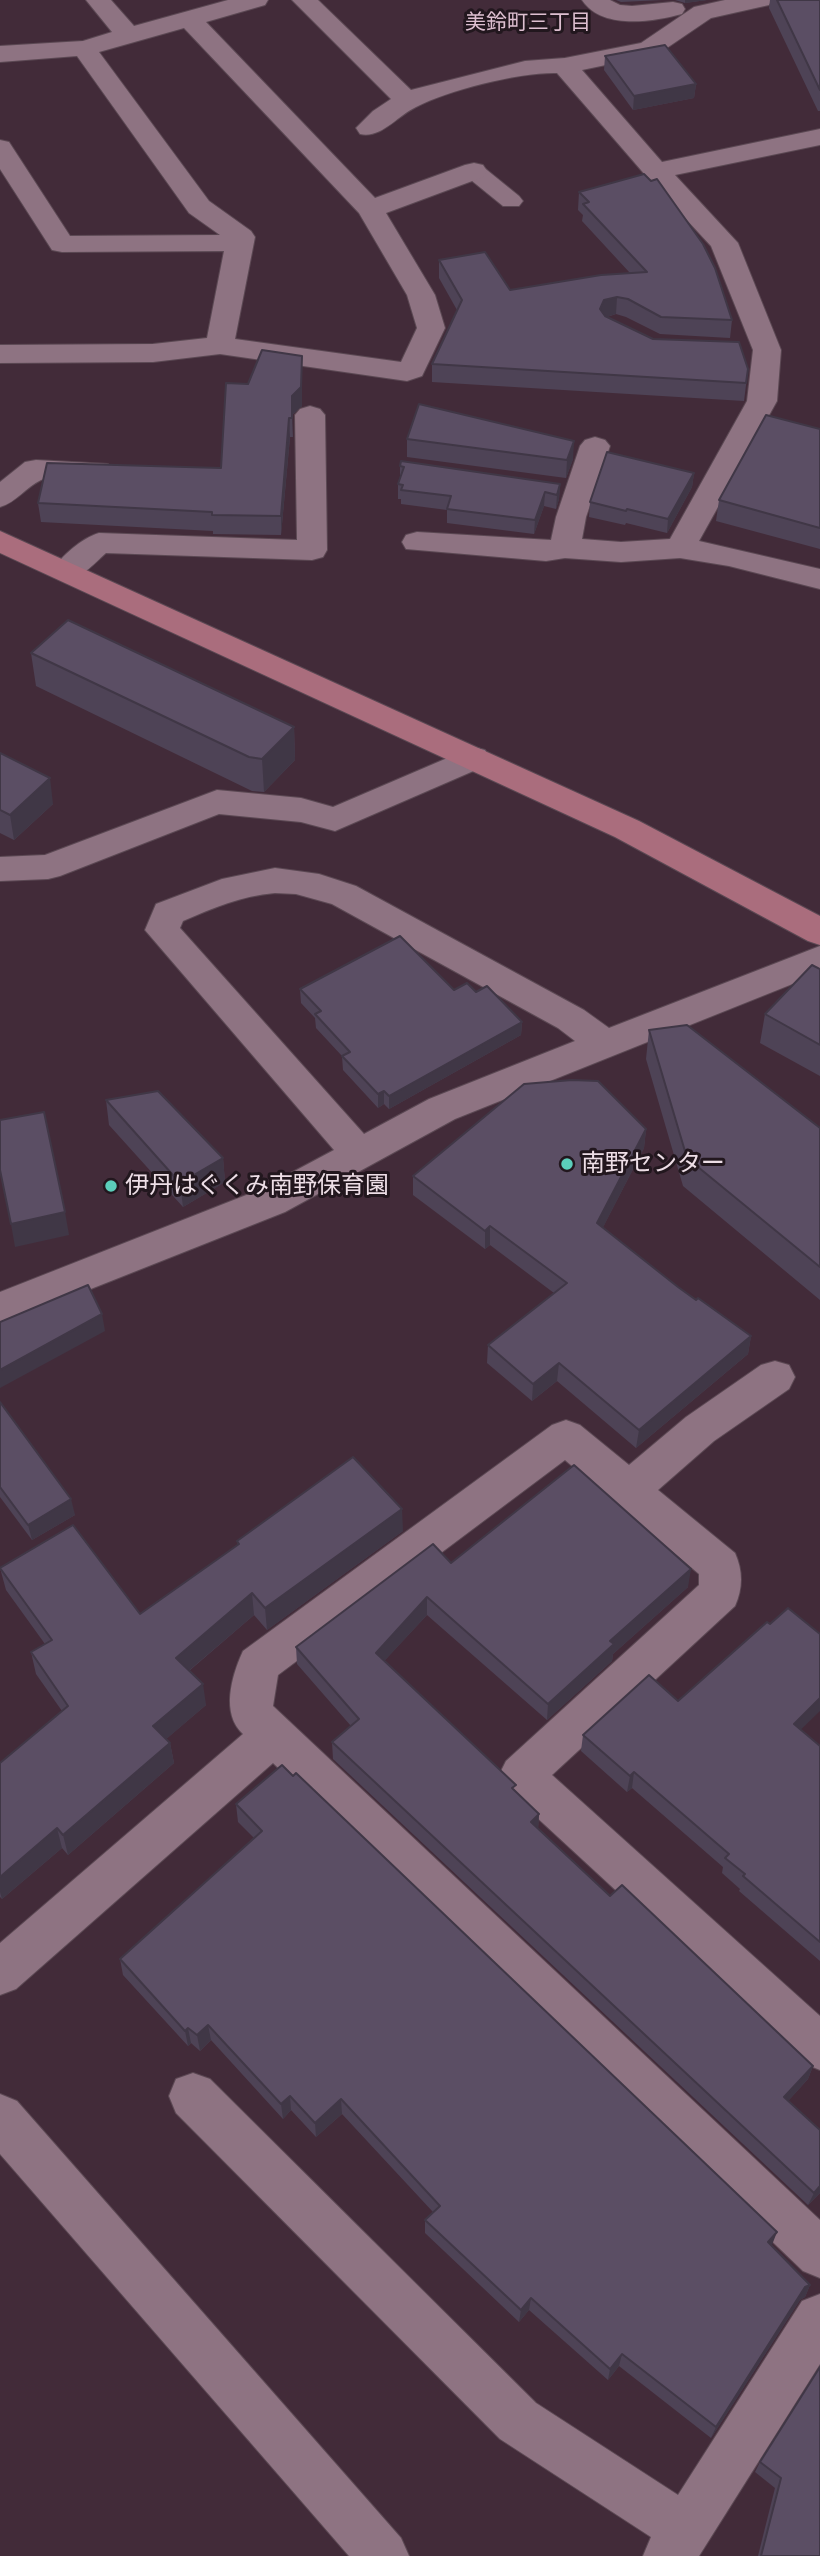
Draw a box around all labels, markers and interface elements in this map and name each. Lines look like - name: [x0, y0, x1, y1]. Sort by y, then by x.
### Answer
- district label: 美鈴町三丁目: [465, 10, 591, 36]
- place label: 南野センター: [581, 1150, 725, 1178]
- marker: 南野センター: [559, 1156, 575, 1172]
- place label: 伊丹はぐくみ南野保育園: [125, 1172, 389, 1200]
- marker: 伊丹はぐくみ南野保育園: [103, 1178, 119, 1194]

